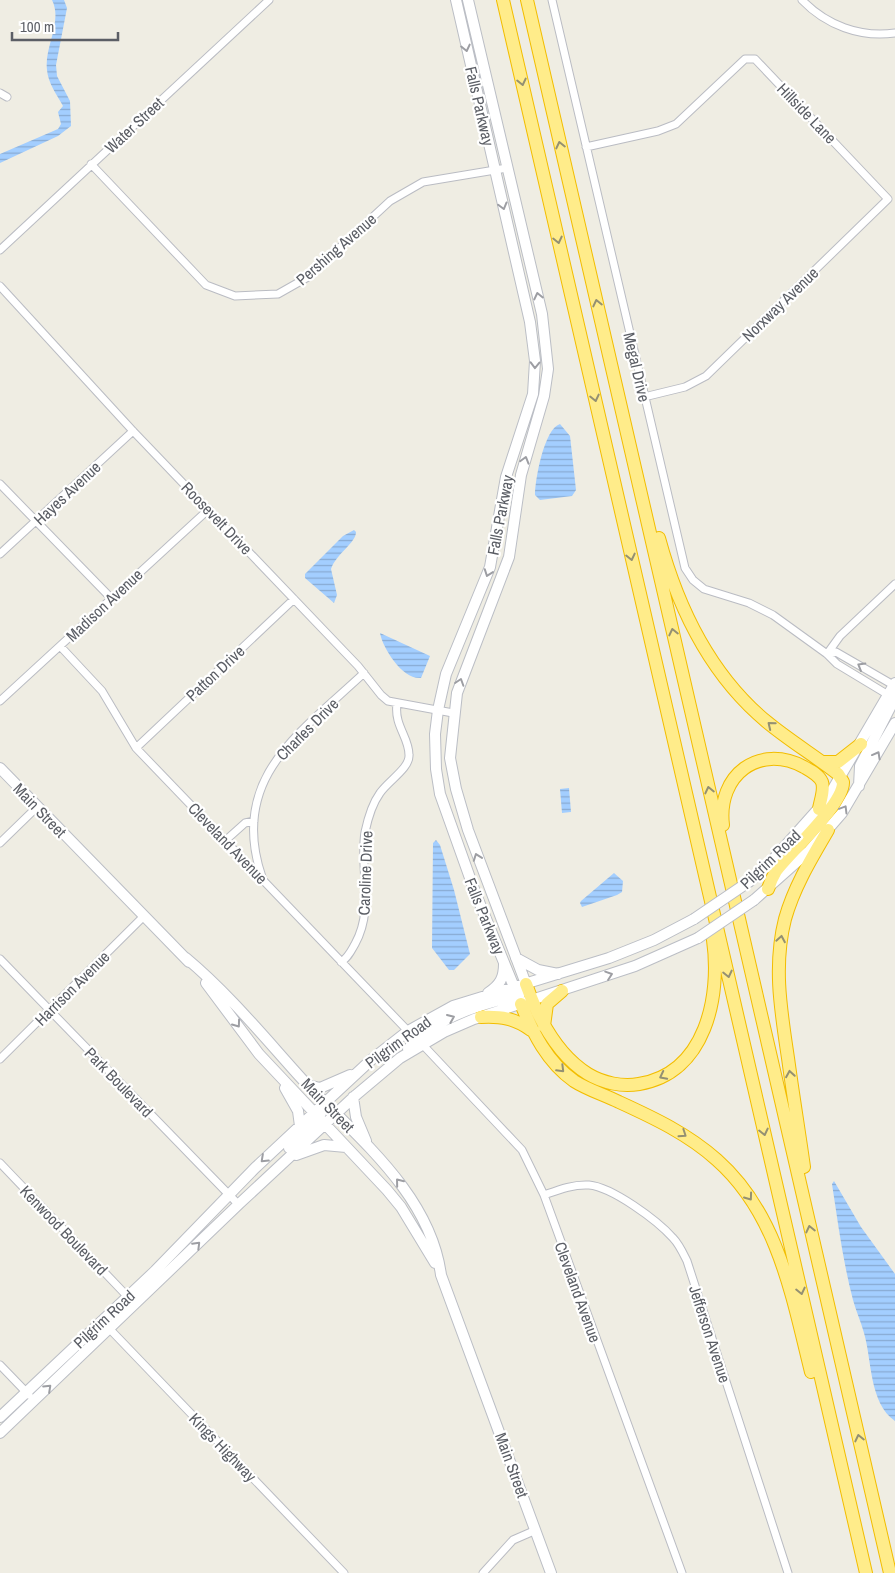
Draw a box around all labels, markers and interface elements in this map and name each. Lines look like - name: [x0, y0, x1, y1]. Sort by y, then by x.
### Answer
- scale bar: [12, 10, 119, 42]
- text: 100 m: [20, 16, 54, 37]
- one-way arrow: [461, 43, 471, 52]
- street label: Falls Parkway: [460, 64, 500, 148]
- one-way arrow: [516, 77, 527, 86]
- street label: Hillside Lane: [772, 78, 842, 148]
- street label: Water Street: [100, 92, 169, 158]
- one-way arrow: [555, 140, 566, 149]
- one-way arrow: [498, 201, 508, 209]
- street label: Pershing Avenue: [291, 208, 381, 290]
- one-way arrow: [552, 235, 563, 244]
- street label: Norxway Avenue: [737, 262, 823, 346]
- one-way arrow: [533, 291, 544, 300]
- one-way arrow: [592, 299, 603, 308]
- street label: Megal Drive: [618, 330, 656, 404]
- one-way arrow: [530, 362, 540, 369]
- one-way arrow: [589, 394, 600, 403]
- street label: Hayes Avenue: [29, 456, 105, 530]
- one-way arrow: [519, 457, 529, 465]
- street label: Falls Parkway: [481, 473, 519, 557]
- street label: Roosevelt Drive: [177, 477, 257, 559]
- one-way arrow: [625, 552, 636, 561]
- street label: Madison Avenue: [61, 564, 147, 646]
- one-way arrow: [484, 569, 494, 577]
- one-way arrow: [668, 628, 679, 637]
- street label: Patton Drive: [181, 640, 249, 706]
- one-way arrow: [857, 663, 866, 673]
- one-way arrow: [455, 678, 465, 687]
- street label: Charles Drive: [271, 693, 343, 765]
- one-way arrow: [768, 723, 777, 731]
- one-way arrow: [871, 752, 881, 761]
- street label: Main Street: [9, 778, 72, 842]
- one-way arrow: [704, 786, 715, 795]
- street label: Cleveland Avenue: [183, 797, 273, 889]
- one-way arrow: [837, 805, 847, 814]
- street label: Pilgrim Road: [735, 824, 805, 894]
- street label: Caroline Drive: [353, 830, 377, 916]
- one-way arrow: [473, 853, 483, 862]
- street label: Falls Parkway: [460, 874, 511, 958]
- one-way arrow: [776, 934, 786, 943]
- street label: Harrison Avenue: [30, 946, 114, 1030]
- one-way arrow: [722, 970, 733, 979]
- one-way arrow: [604, 971, 612, 981]
- street label: Pilgrim Road: [361, 1011, 435, 1073]
- one-way arrow: [446, 1013, 455, 1024]
- one-way arrow: [230, 1019, 240, 1028]
- street label: Park Boulevard: [80, 1042, 158, 1122]
- one-way arrow: [555, 1063, 564, 1072]
- one-way arrow: [659, 1070, 668, 1080]
- one-way arrow: [786, 1070, 796, 1079]
- street label: Main Street: [297, 1073, 360, 1137]
- one-way arrow: [677, 1128, 687, 1137]
- one-way arrow: [758, 1128, 769, 1137]
- one-way arrow: [261, 1153, 270, 1162]
- one-way arrow: [396, 1179, 404, 1188]
- street label: Kenwood Boulevard: [15, 1180, 113, 1280]
- one-way arrow: [743, 1191, 752, 1201]
- one-way arrow: [805, 1224, 816, 1233]
- street label: Cleveland Avenue: [550, 1239, 606, 1345]
- one-way arrow: [191, 1242, 200, 1251]
- street label: Jefferson Avenue: [684, 1283, 736, 1385]
- street label: Pilgrim Road: [69, 1285, 139, 1353]
- one-way arrow: [795, 1286, 806, 1295]
- one-way arrow: [42, 1385, 51, 1394]
- street label: Kings Highway: [184, 1408, 262, 1487]
- street label: Main Street: [490, 1429, 534, 1501]
- one-way arrow: [854, 1434, 865, 1443]

